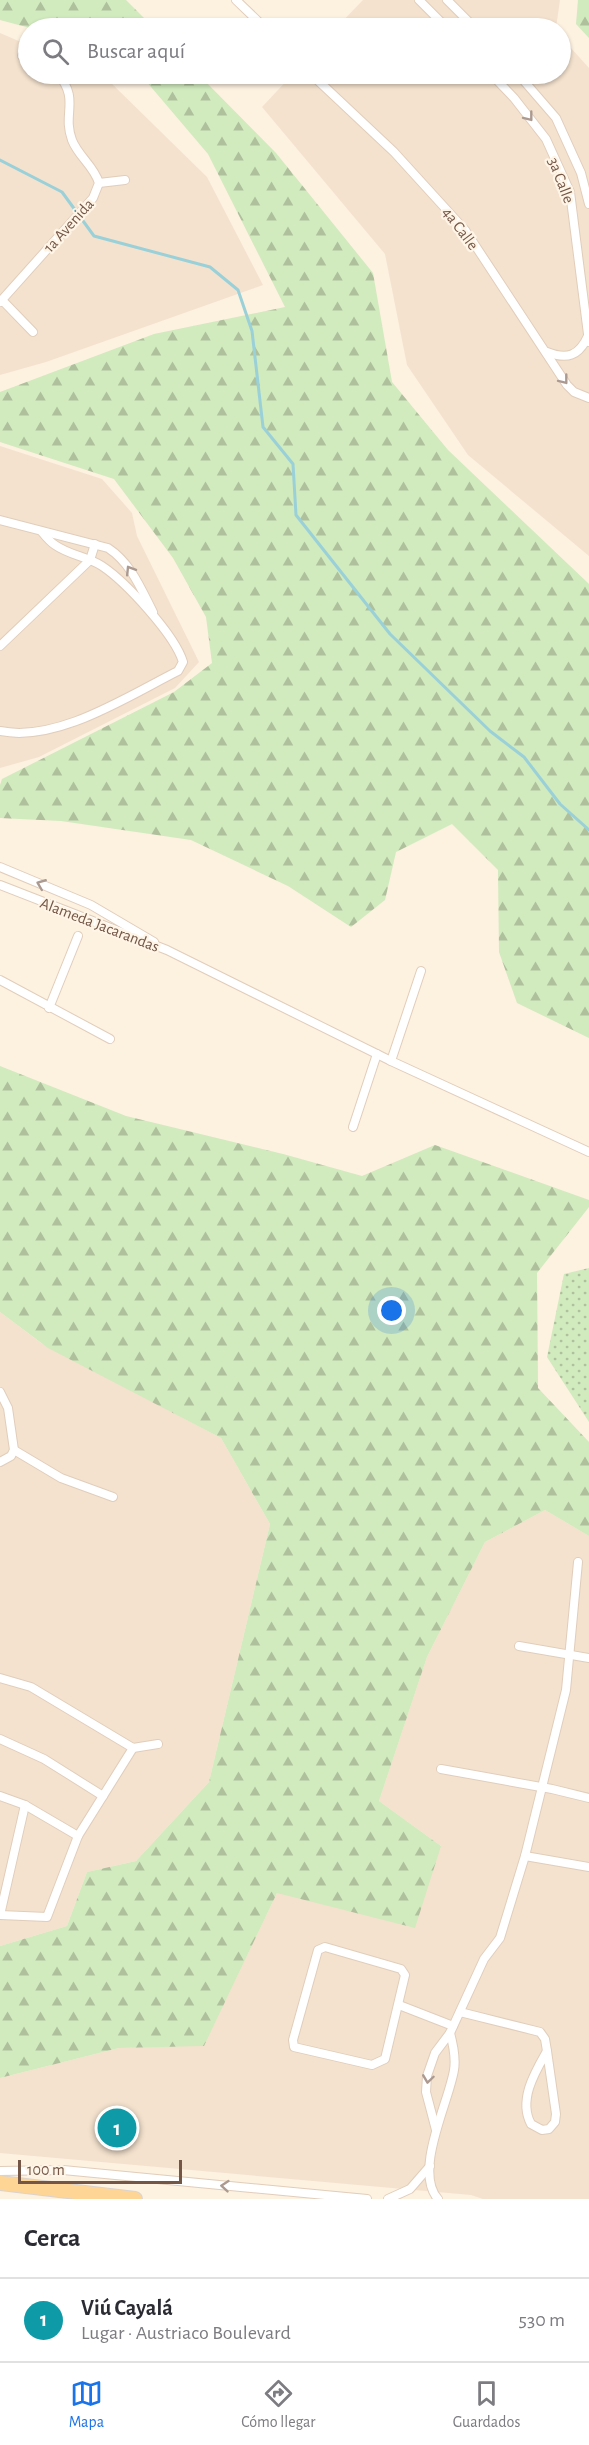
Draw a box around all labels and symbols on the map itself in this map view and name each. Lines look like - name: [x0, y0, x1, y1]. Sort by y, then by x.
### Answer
- one-way arrow: [522, 111, 533, 122]
- street label: 3a Calle: [545, 155, 577, 205]
- street label: 1a Avenida: [41, 196, 97, 256]
- street label: 4a Calle: [439, 204, 481, 253]
- one-way arrow: [556, 373, 567, 384]
- one-way arrow: [126, 566, 137, 577]
- one-way arrow: [36, 879, 47, 891]
- street label: Alameda Jacarandas: [38, 895, 162, 955]
- your location: [377, 1296, 406, 1325]
- one-way arrow: [422, 2074, 434, 2083]
- pin: 1: [98, 2106, 136, 2150]
- scale bar: [18, 2157, 182, 2184]
- one-way arrow: [220, 2180, 229, 2193]

